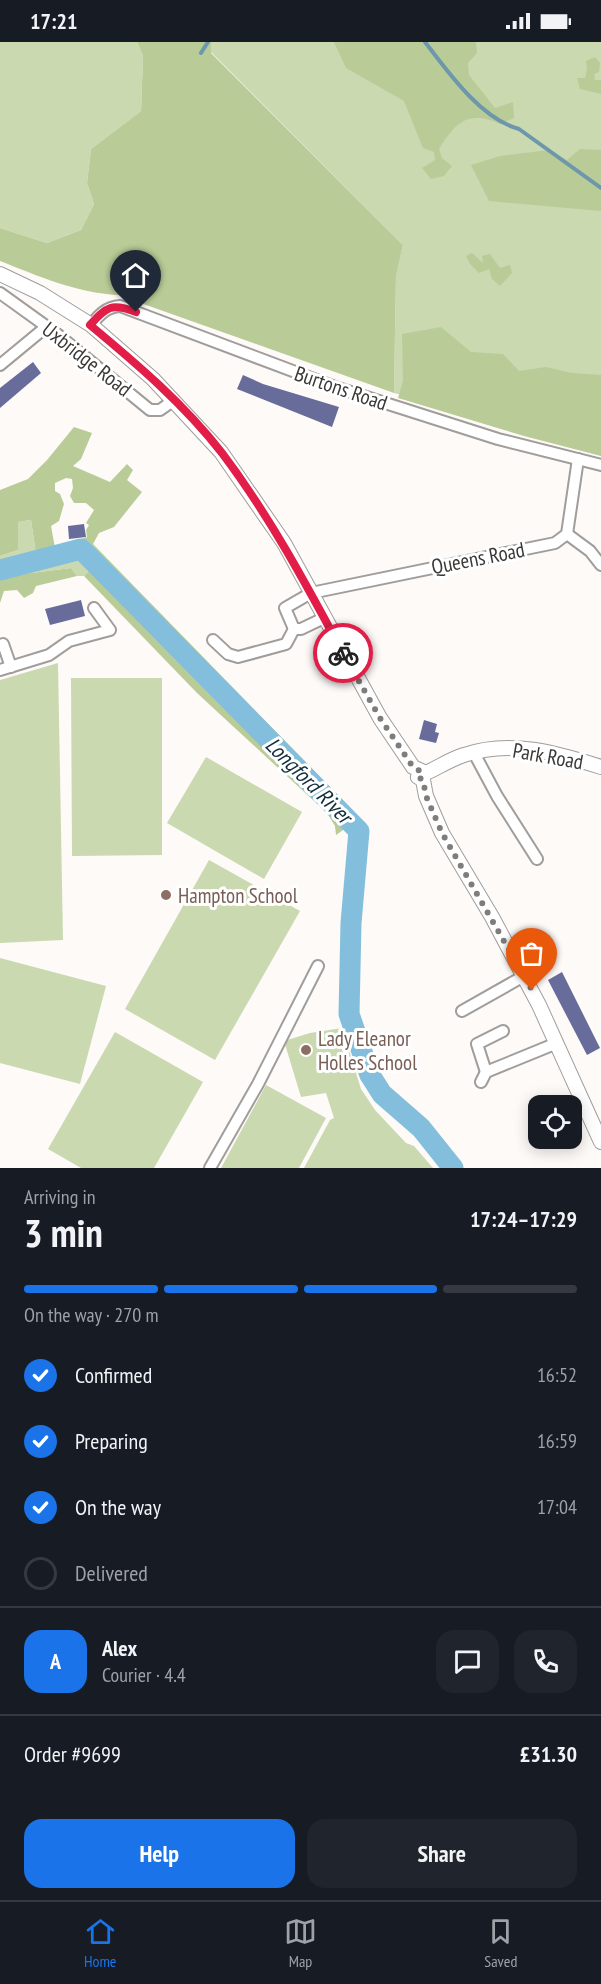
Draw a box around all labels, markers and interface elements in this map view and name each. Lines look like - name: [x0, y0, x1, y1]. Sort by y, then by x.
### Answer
- text: 17:21: [30, 7, 78, 35]
- pin: [110, 250, 161, 312]
- icon: home: [119, 259, 152, 292]
- street label: Uxbridge Road: [37, 316, 137, 402]
- street label: Burtons Road: [291, 360, 391, 416]
- street label: Queens Road: [429, 536, 527, 580]
- courier: [313, 623, 373, 683]
- icon: bike: [327, 637, 360, 670]
- water label: Longford River: [260, 731, 360, 831]
- street label: Park Road: [511, 737, 585, 775]
- place label: Hampton School: [178, 882, 298, 909]
- marker: Hampton School: [159, 888, 173, 902]
- pin: [506, 928, 557, 990]
- icon: bag: [515, 937, 548, 970]
- place label: Lady Eleanor Holles School: [318, 1025, 417, 1076]
- marker: Lady Eleanor Holles School: [299, 1043, 313, 1057]
- map controls: [528, 1095, 582, 1149]
- button: locate: [528, 1095, 582, 1149]
- text: Arriving in: [24, 1184, 96, 1210]
- text: 17:24–17:29: [470, 1205, 577, 1233]
- text: 3 min: [24, 1207, 103, 1258]
- text: On the way · 270 m: [24, 1302, 159, 1328]
- icon: check: [24, 1359, 57, 1392]
- text: Confirmed: [75, 1361, 152, 1389]
- text: 16:52: [537, 1362, 577, 1388]
- icon: check: [24, 1425, 57, 1458]
- text: Preparing: [75, 1427, 148, 1455]
- text: 16:59: [537, 1428, 577, 1454]
- icon: check: [24, 1491, 57, 1524]
- text: On the way: [75, 1493, 161, 1521]
- text: 17:04: [537, 1494, 577, 1520]
- text: Delivered: [75, 1559, 148, 1587]
- button: chat: [436, 1630, 499, 1693]
- button: phone: [514, 1630, 577, 1693]
- text: Alex: [102, 1634, 137, 1662]
- text: A: [50, 1647, 61, 1675]
- text: Courier · 4.4: [102, 1662, 186, 1688]
- text: Order #9699: [24, 1740, 121, 1768]
- text: £31.30: [520, 1740, 577, 1768]
- button: Help: [24, 1819, 295, 1888]
- button: Share: [307, 1819, 577, 1888]
- tab: Home: [84, 1915, 117, 1971]
- tab: Map: [284, 1915, 317, 1971]
- tab: Saved: [484, 1915, 517, 1971]

